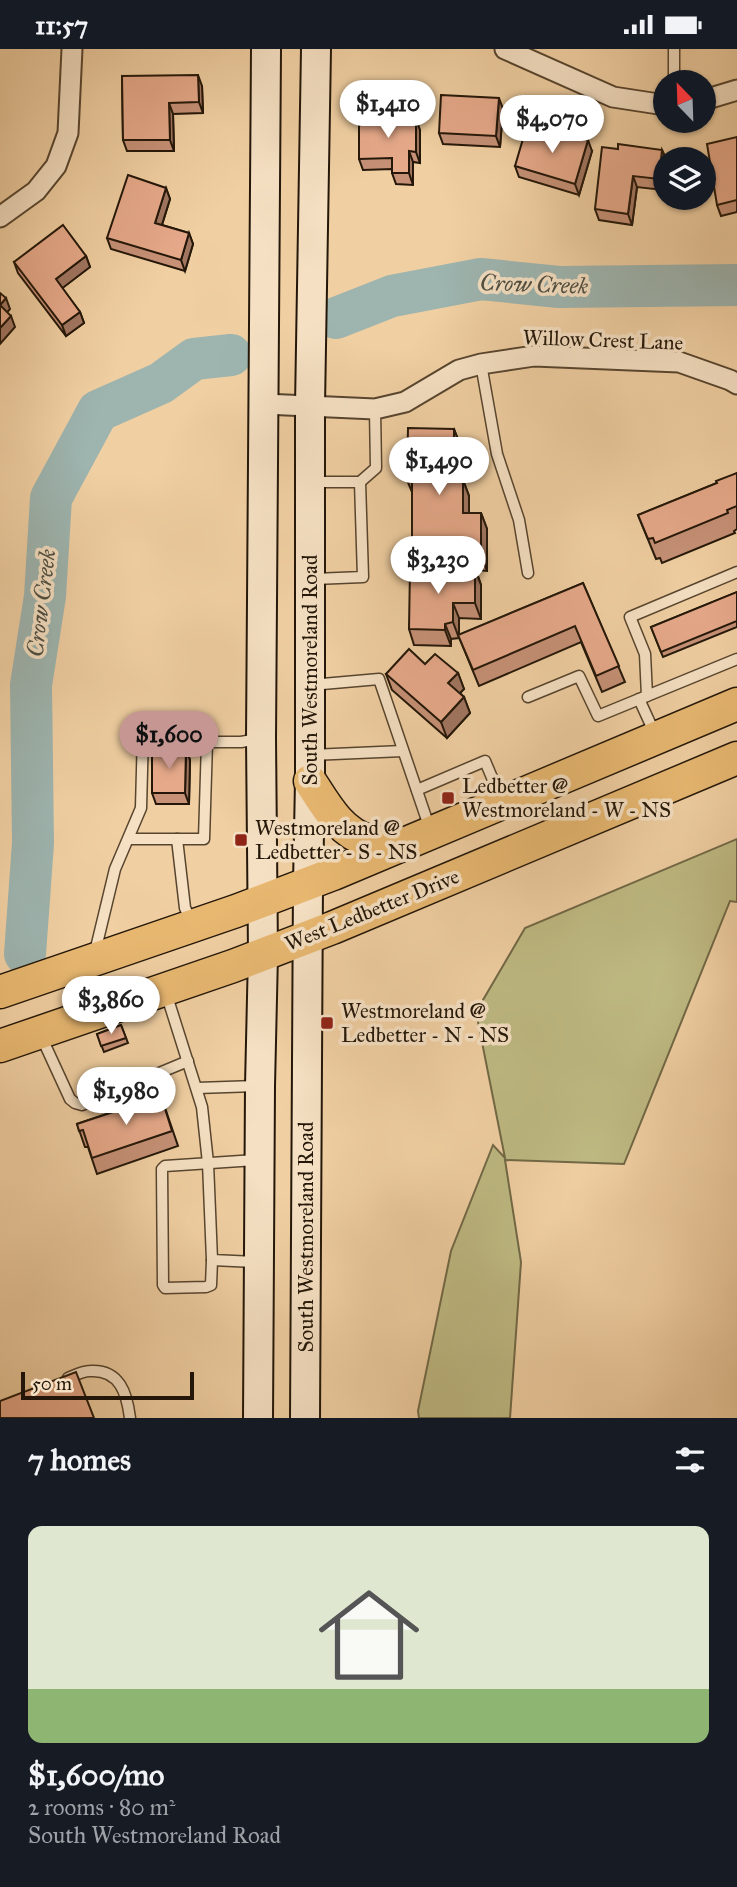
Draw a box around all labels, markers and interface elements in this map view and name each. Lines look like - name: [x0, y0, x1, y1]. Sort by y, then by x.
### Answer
- text: 11:57: [35, 9, 88, 41]
- north arrow: [653, 70, 716, 133]
- map controls: [653, 70, 716, 210]
- pin: $1,410: [331, 81, 445, 140]
- text: $1,410: [356, 89, 420, 117]
- pin: $4,070: [495, 95, 609, 155]
- text: $4,070: [516, 104, 588, 132]
- button: layers: [653, 147, 716, 210]
- water label: Crow Creek: [479, 268, 589, 300]
- street label: Willow Crest Lane: [522, 324, 684, 356]
- pin: $1,490: [382, 437, 496, 497]
- text: $1,490: [405, 446, 473, 474]
- pin: $3,230: [381, 537, 495, 596]
- text: $3,230: [407, 545, 469, 573]
- water label: Crow Creek: [21, 548, 61, 658]
- street label: South Westmoreland Road: [297, 554, 323, 786]
- pin: $1,600: [112, 711, 226, 771]
- text: $1,600: [135, 720, 203, 748]
- place label: Ledbetter @ Westmoreland - W - NS: [462, 773, 671, 823]
- marker: Ledbetter @ Westmoreland - W - NS: [440, 790, 456, 806]
- place label: Westmoreland @ Ledbetter - S - NS: [255, 815, 417, 865]
- marker: Westmoreland @ Ledbetter - S - NS: [233, 832, 249, 848]
- street label: West Ledbetter Drive: [281, 863, 463, 957]
- pin: $3,860: [54, 977, 168, 1036]
- text: $3,860: [78, 985, 144, 1013]
- place label: Westmoreland @ Ledbetter - N - NS: [341, 998, 509, 1048]
- marker: Westmoreland @ Ledbetter - N - NS: [319, 1015, 335, 1031]
- pin: $1,980: [69, 1067, 183, 1127]
- text: $1,980: [93, 1076, 159, 1104]
- street label: South Westmoreland Road: [293, 1121, 319, 1353]
- scale bar: [21, 1369, 194, 1401]
- text: 50 m: [32, 1372, 72, 1395]
- icon: filters: [671, 1441, 709, 1479]
- text: 7 homes: [28, 1442, 131, 1478]
- icon: home: [306, 1572, 432, 1698]
- text: $1,600/mo: [28, 1757, 164, 1793]
- text: 2 rooms · 80 m²: [28, 1793, 175, 1821]
- text: South Westmoreland Road: [28, 1821, 281, 1849]

